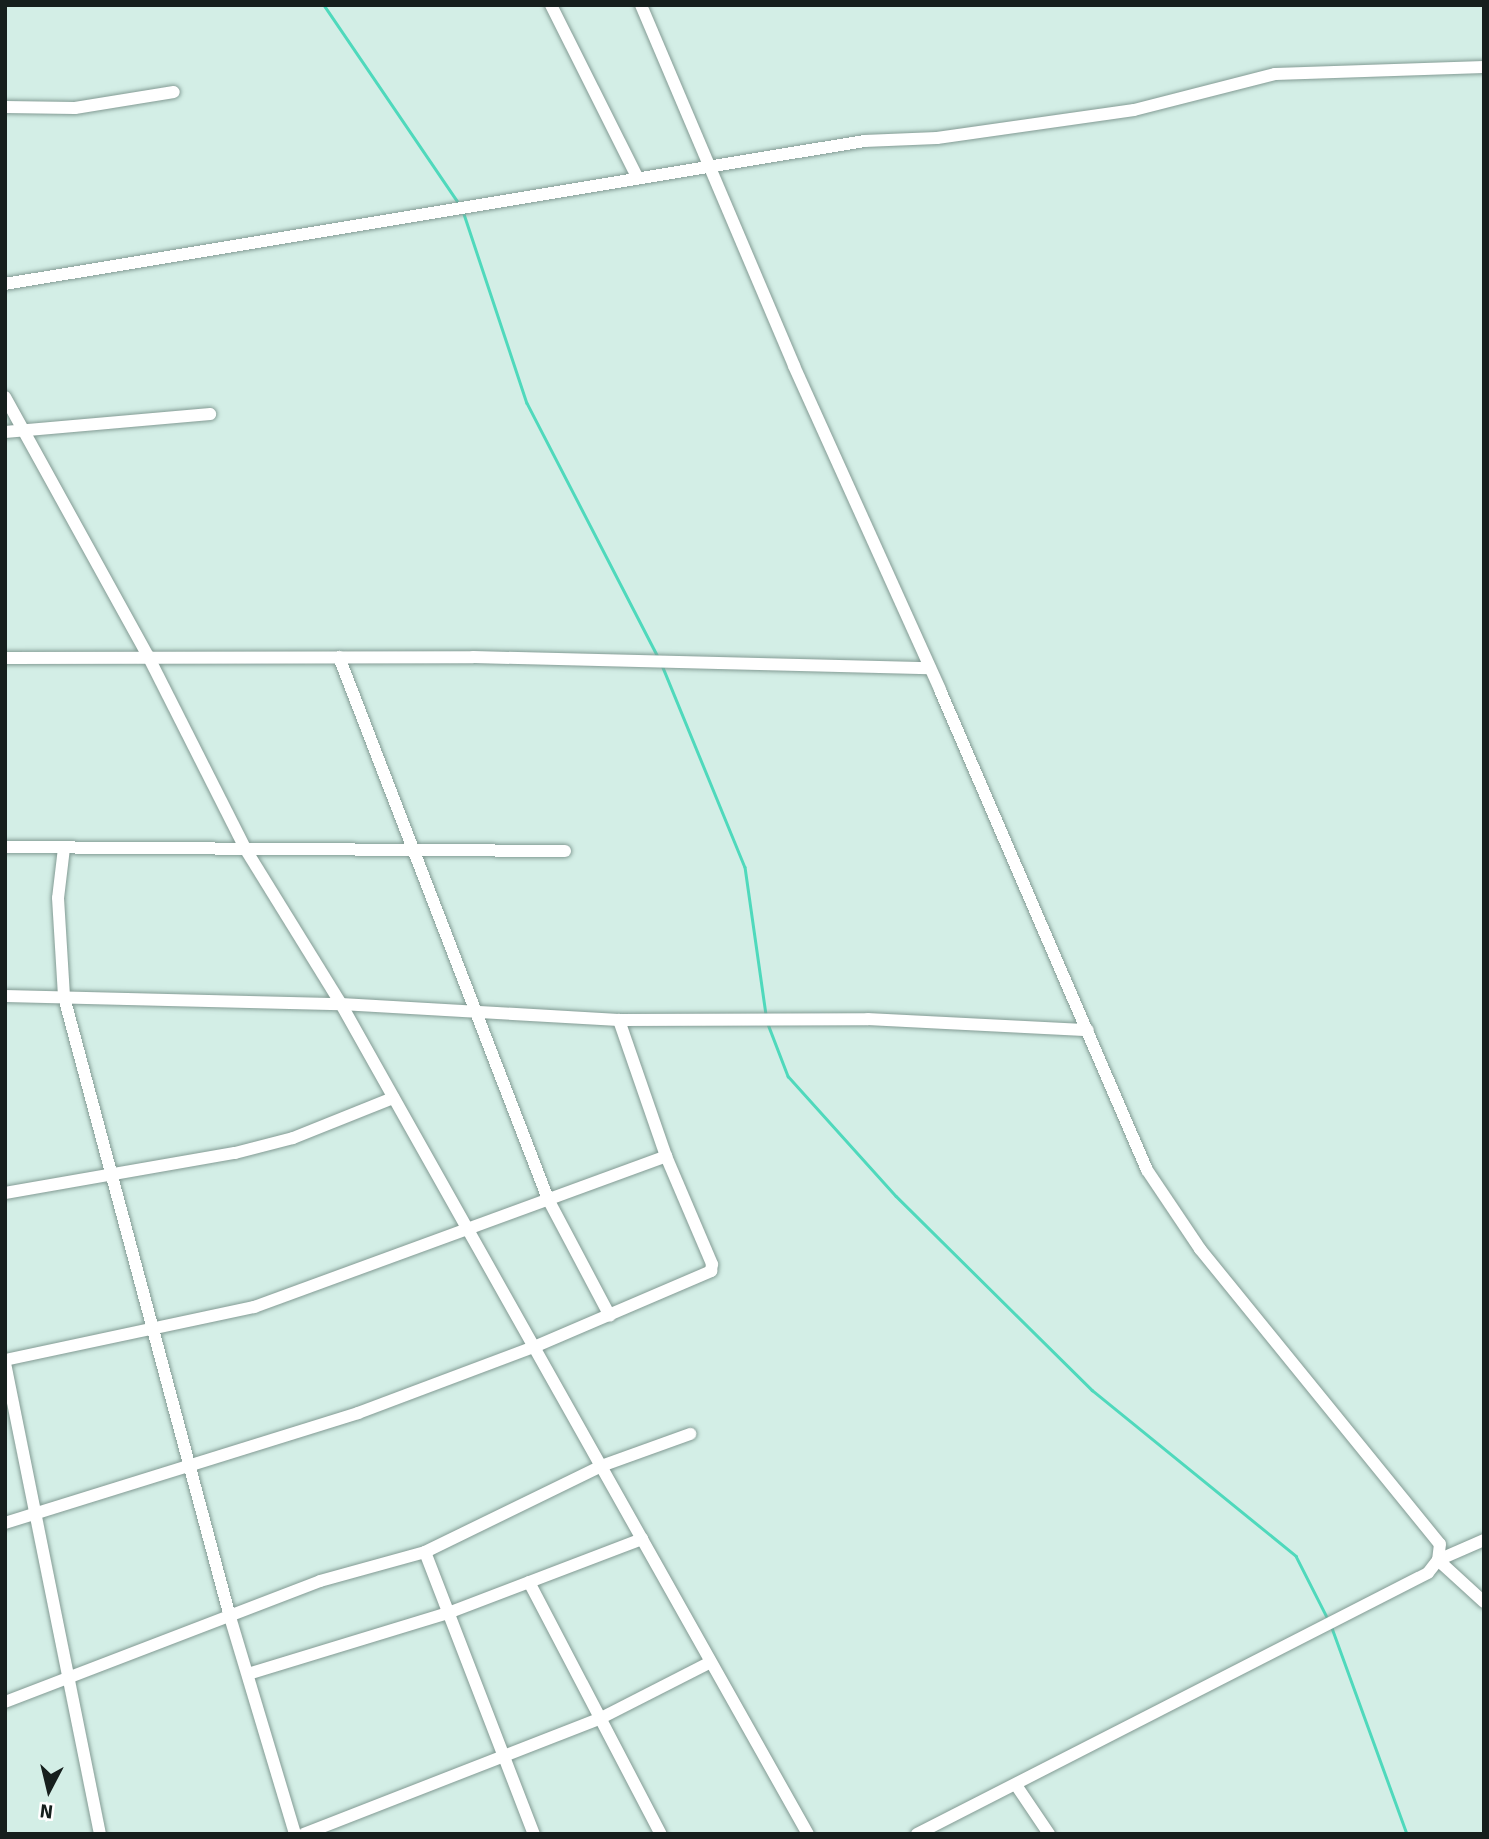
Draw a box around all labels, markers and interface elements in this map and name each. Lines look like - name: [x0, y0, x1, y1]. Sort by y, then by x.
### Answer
- north arrow: [14, 1755, 84, 1825]
- text: N: [38, 1798, 54, 1824]

